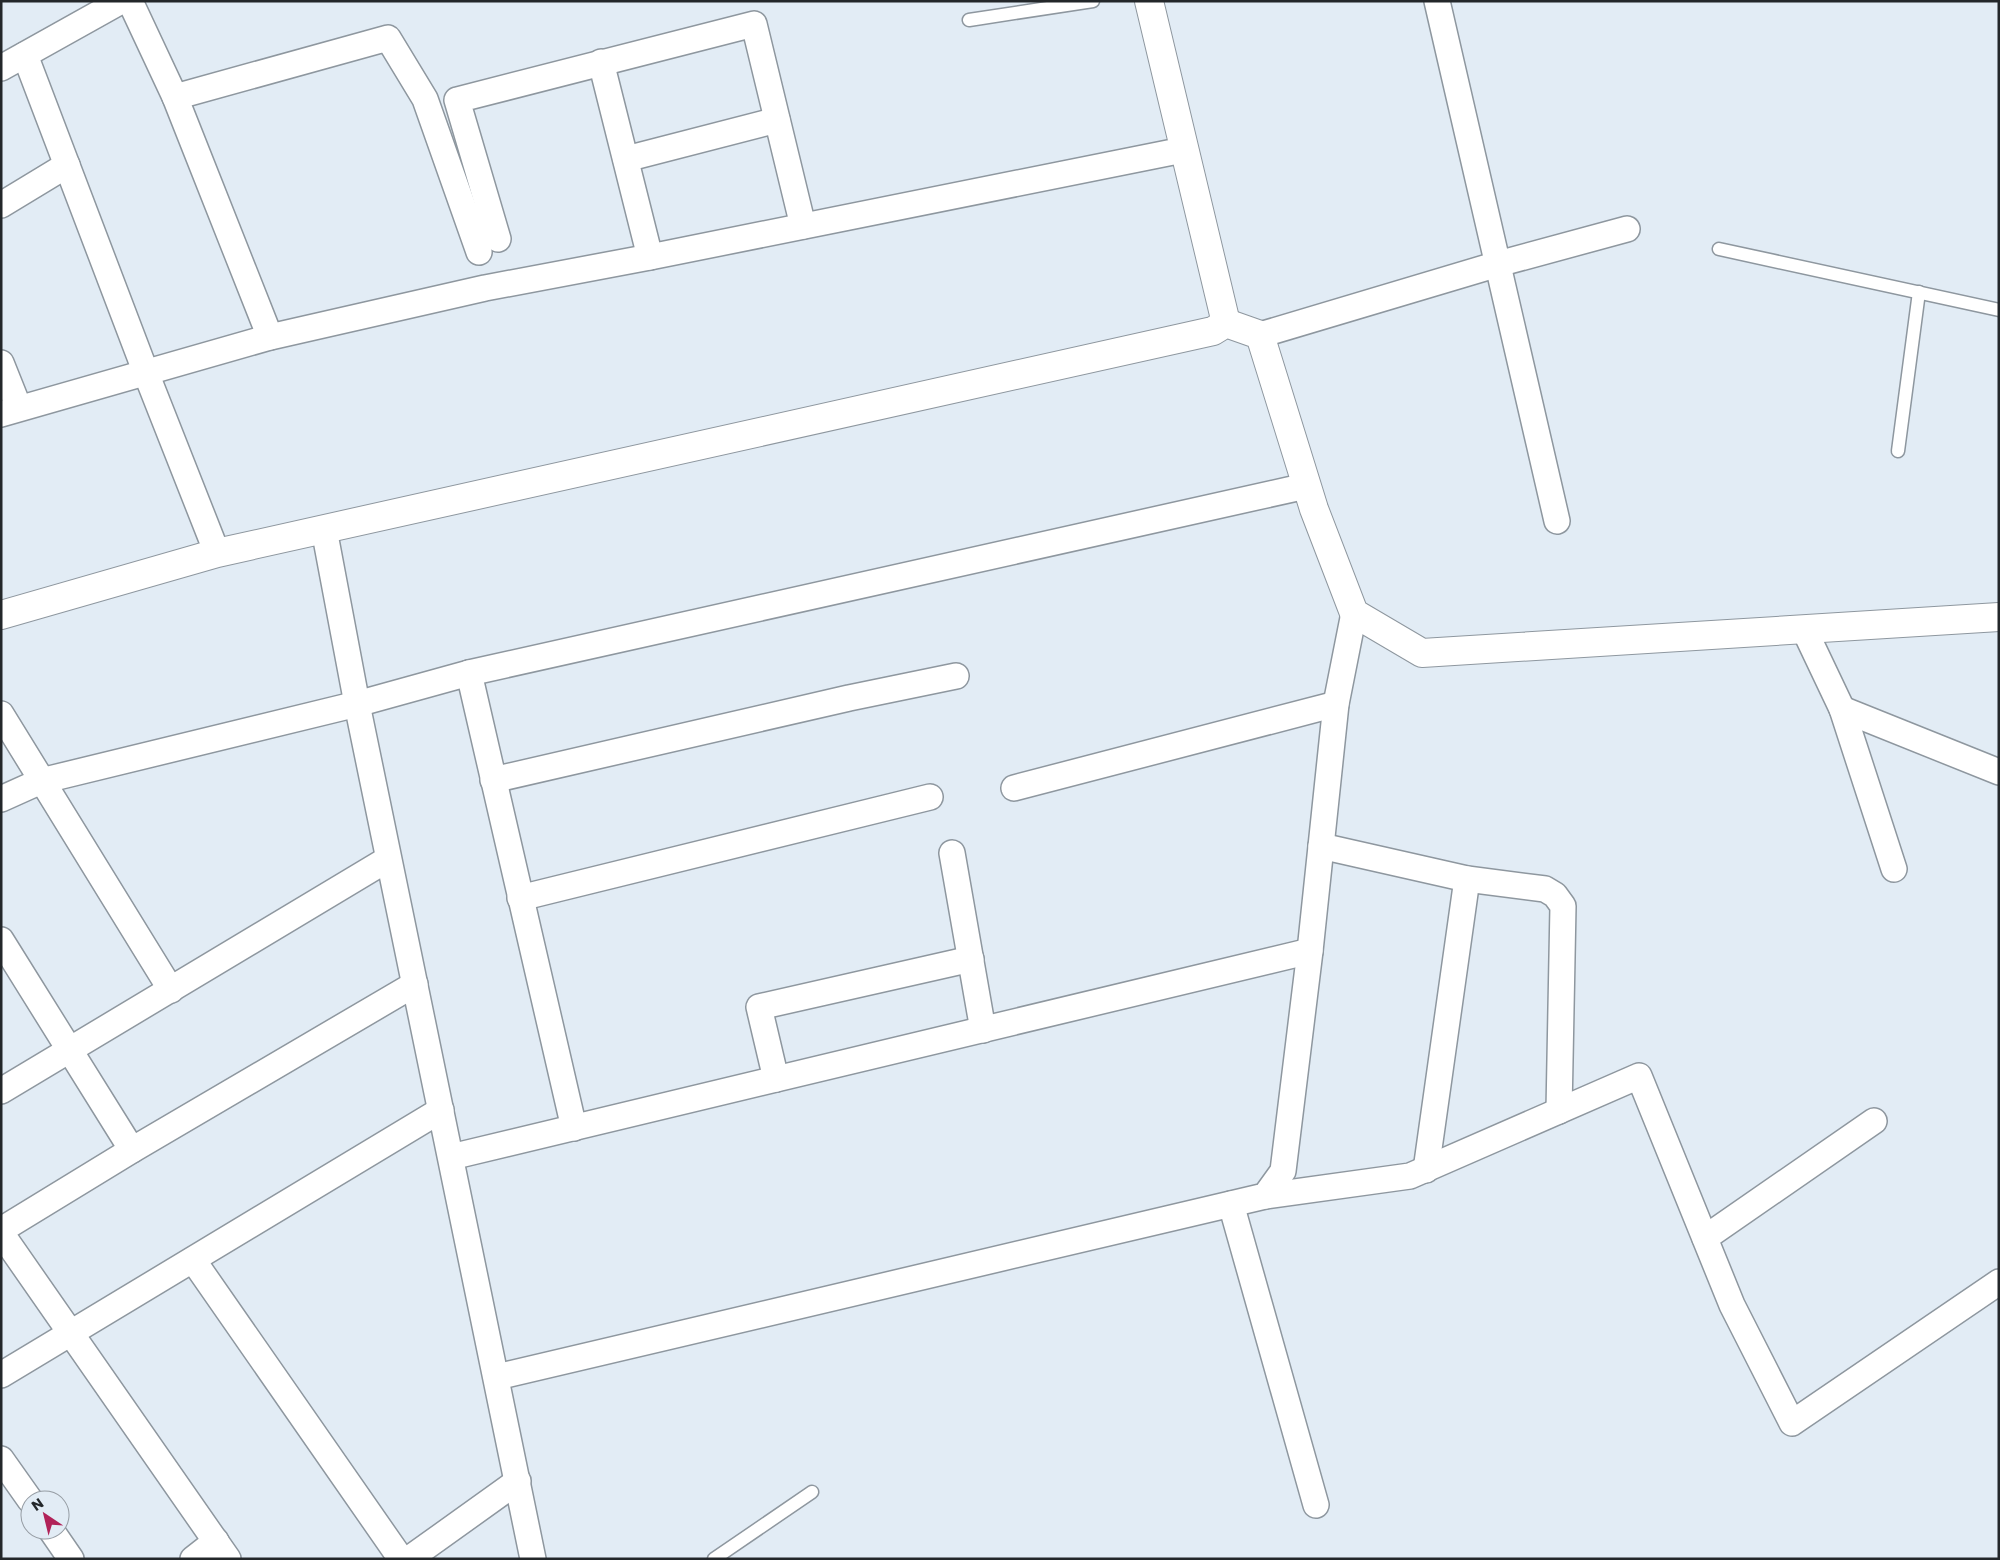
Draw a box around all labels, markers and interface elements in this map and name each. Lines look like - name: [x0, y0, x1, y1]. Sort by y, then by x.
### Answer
- north arrow: [20, 1490, 70, 1540]
- text: N: [27, 1493, 48, 1516]

